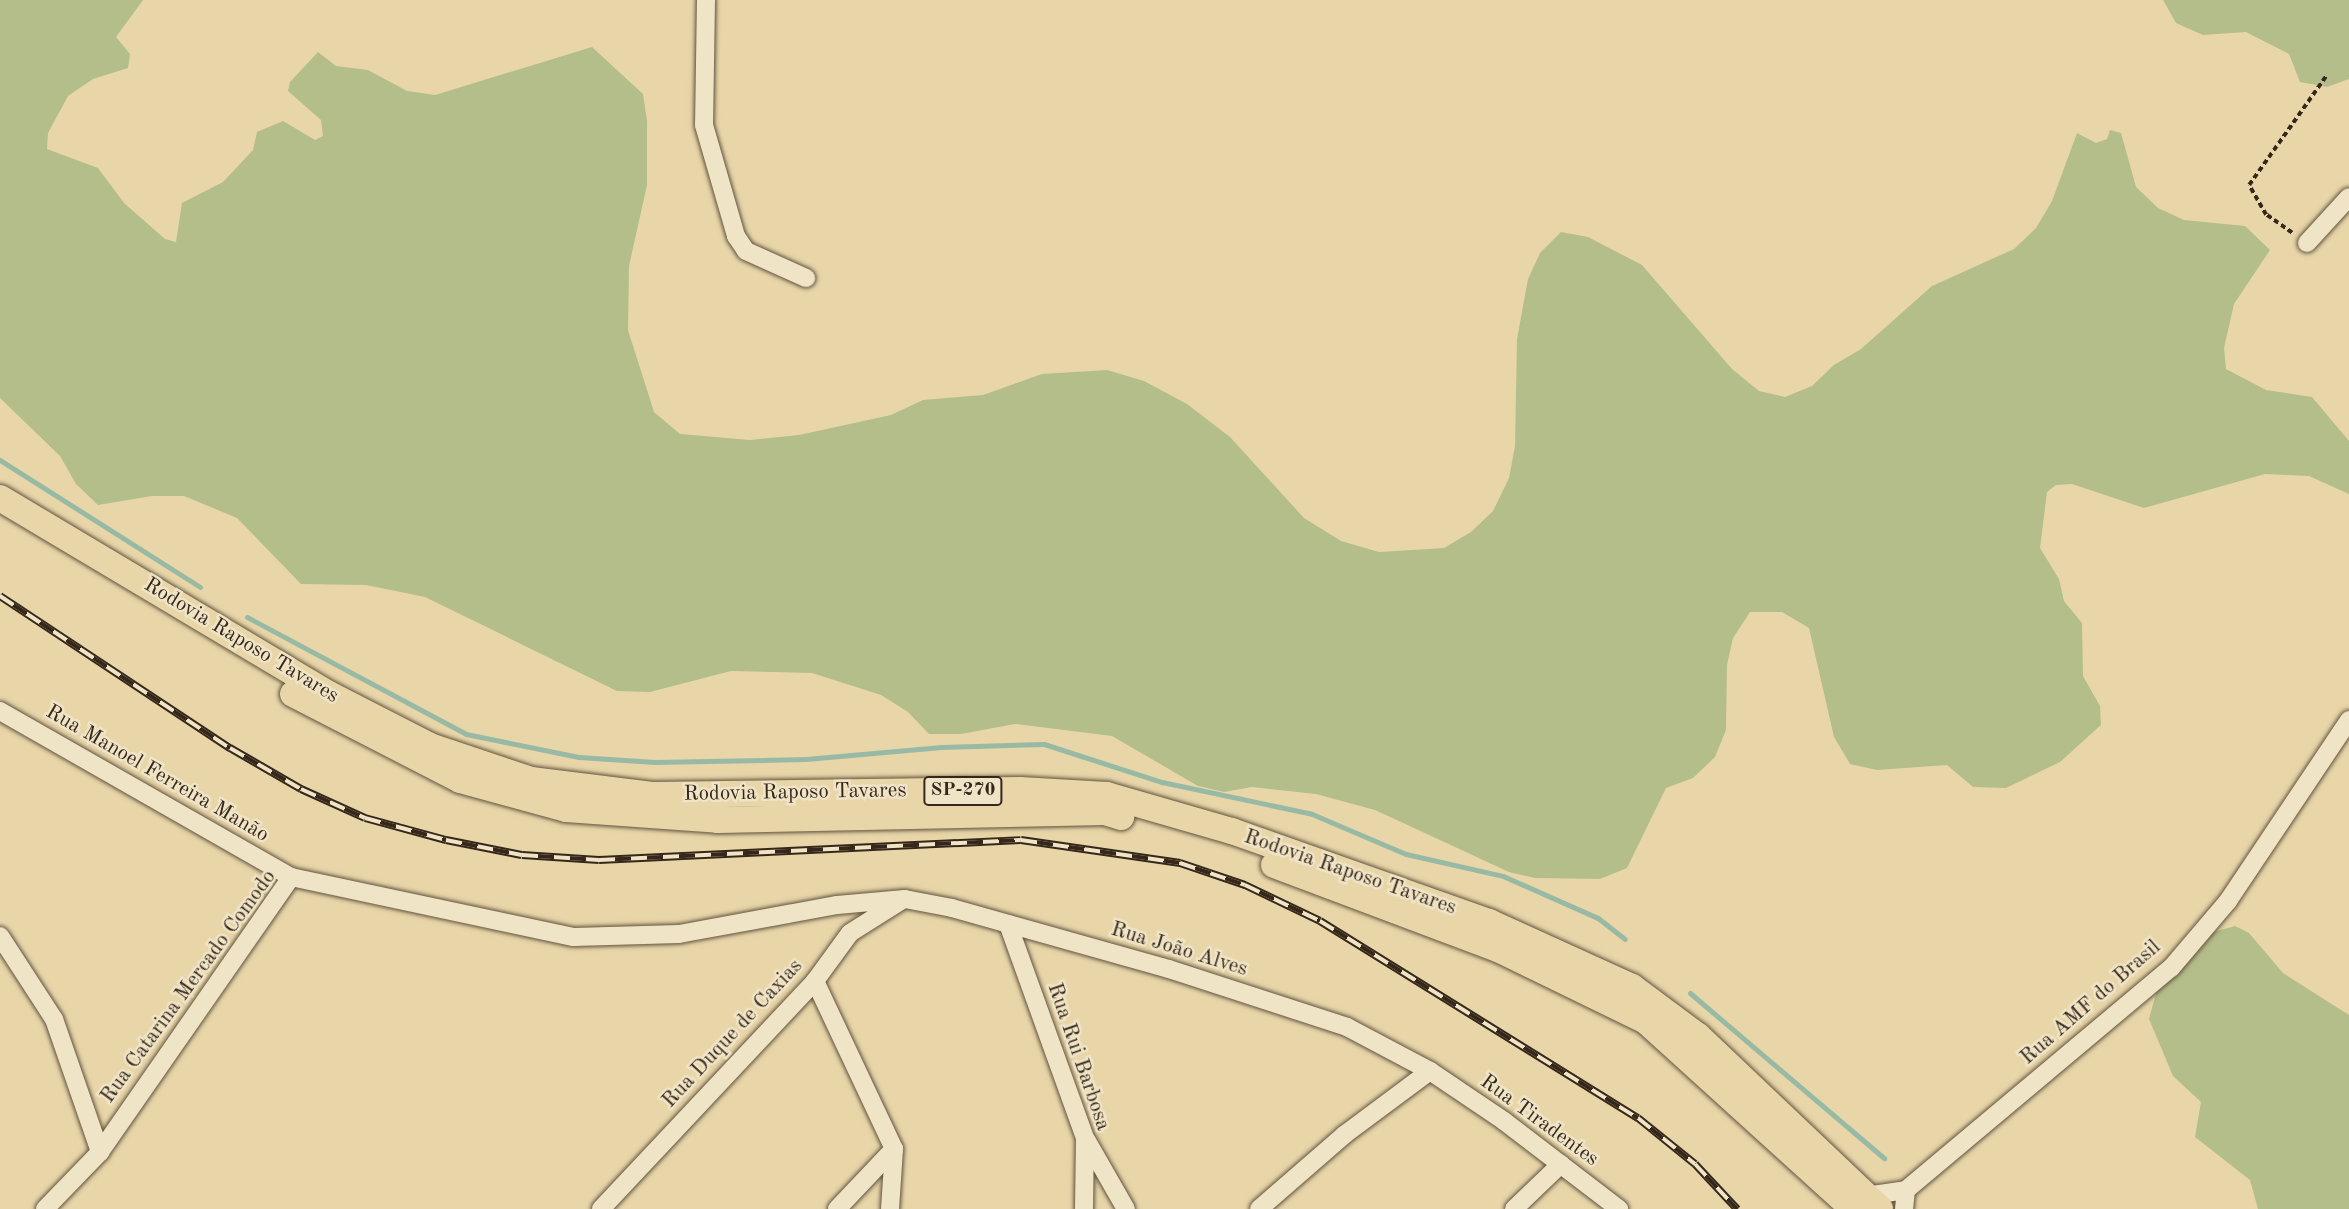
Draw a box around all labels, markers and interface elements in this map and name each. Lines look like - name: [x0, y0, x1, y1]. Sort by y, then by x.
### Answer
- street label: Rodovia Raposo Tavares: [139, 573, 343, 709]
- street label: Rua Manoel Ferreira Manão: [41, 700, 273, 848]
- road number: SP-270: [923, 776, 1003, 806]
- street label: Rodovia Raposo Tavares: [683, 778, 907, 808]
- street label: Rodovia Raposo Tavares: [1241, 825, 1459, 921]
- street label: Rua Catarina Mercado Comodo: [96, 865, 282, 1109]
- street label: Rua João Alves: [1108, 917, 1250, 983]
- street label: Rua AMF do Brasil: [2016, 935, 2166, 1071]
- street label: Rua Duque de Caxias: [657, 954, 809, 1114]
- street label: Rua Rui Barbosa: [1041, 980, 1115, 1134]
- street label: Rua Tiradentes: [1475, 1070, 1603, 1172]

